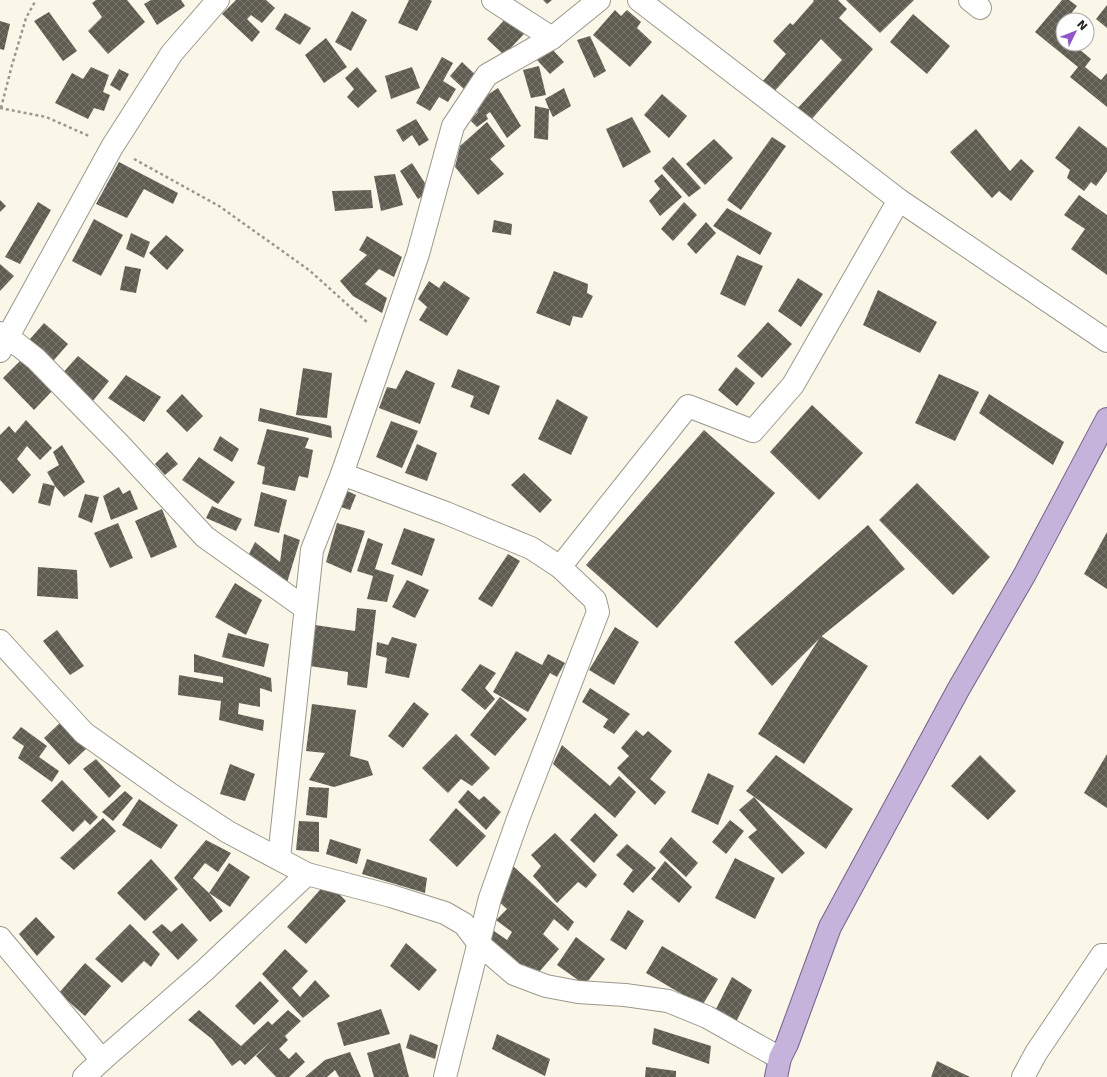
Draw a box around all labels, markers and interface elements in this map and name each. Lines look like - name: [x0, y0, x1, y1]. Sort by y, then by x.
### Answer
- north arrow: [1055, 12, 1095, 52]
- text: N: [1074, 18, 1090, 33]

